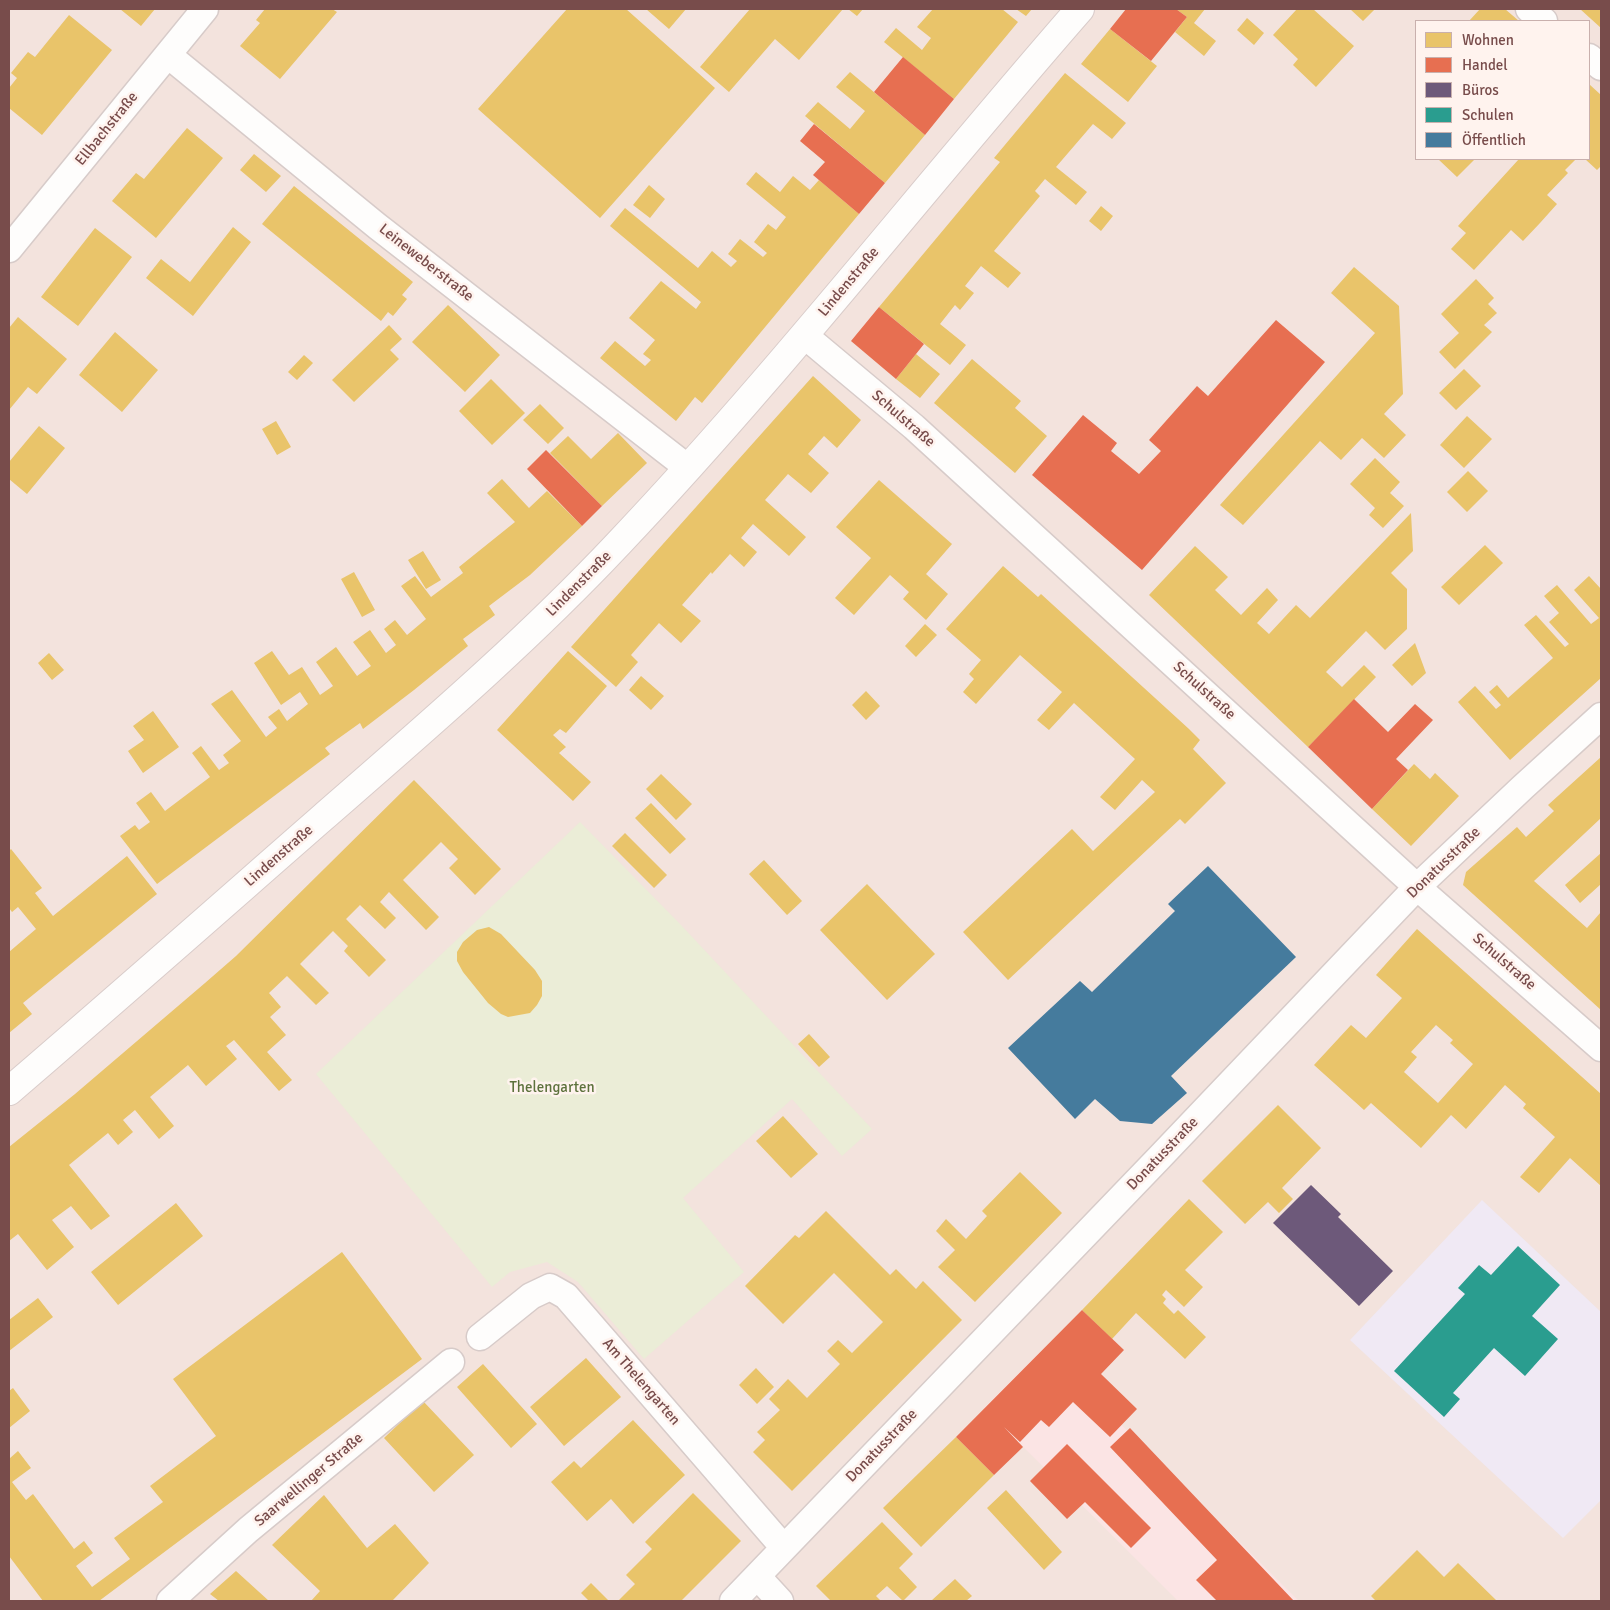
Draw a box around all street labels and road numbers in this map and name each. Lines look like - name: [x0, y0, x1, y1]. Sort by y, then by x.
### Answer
- street label: Ellbachstraße: [72, 89, 142, 169]
- street label: Leineweberstraße: [375, 220, 477, 306]
- street label: Lindenstraße: [815, 244, 883, 320]
- street label: Schulstraße: [868, 387, 938, 451]
- street label: Lindenstraße: [543, 548, 615, 620]
- street label: Schulstraße: [1169, 658, 1239, 724]
- street label: Lindenstraße: [241, 821, 317, 891]
- street label: Donatusstraße: [1404, 824, 1484, 902]
- street label: Schulstraße: [1469, 930, 1539, 994]
- street label: Donatusstraße: [1124, 1114, 1202, 1194]
- street label: Am Thelengarten: [598, 1335, 684, 1429]
- street label: Donatusstraße: [843, 1406, 921, 1486]
- street label: Saarwellinger Straße: [251, 1429, 367, 1531]

